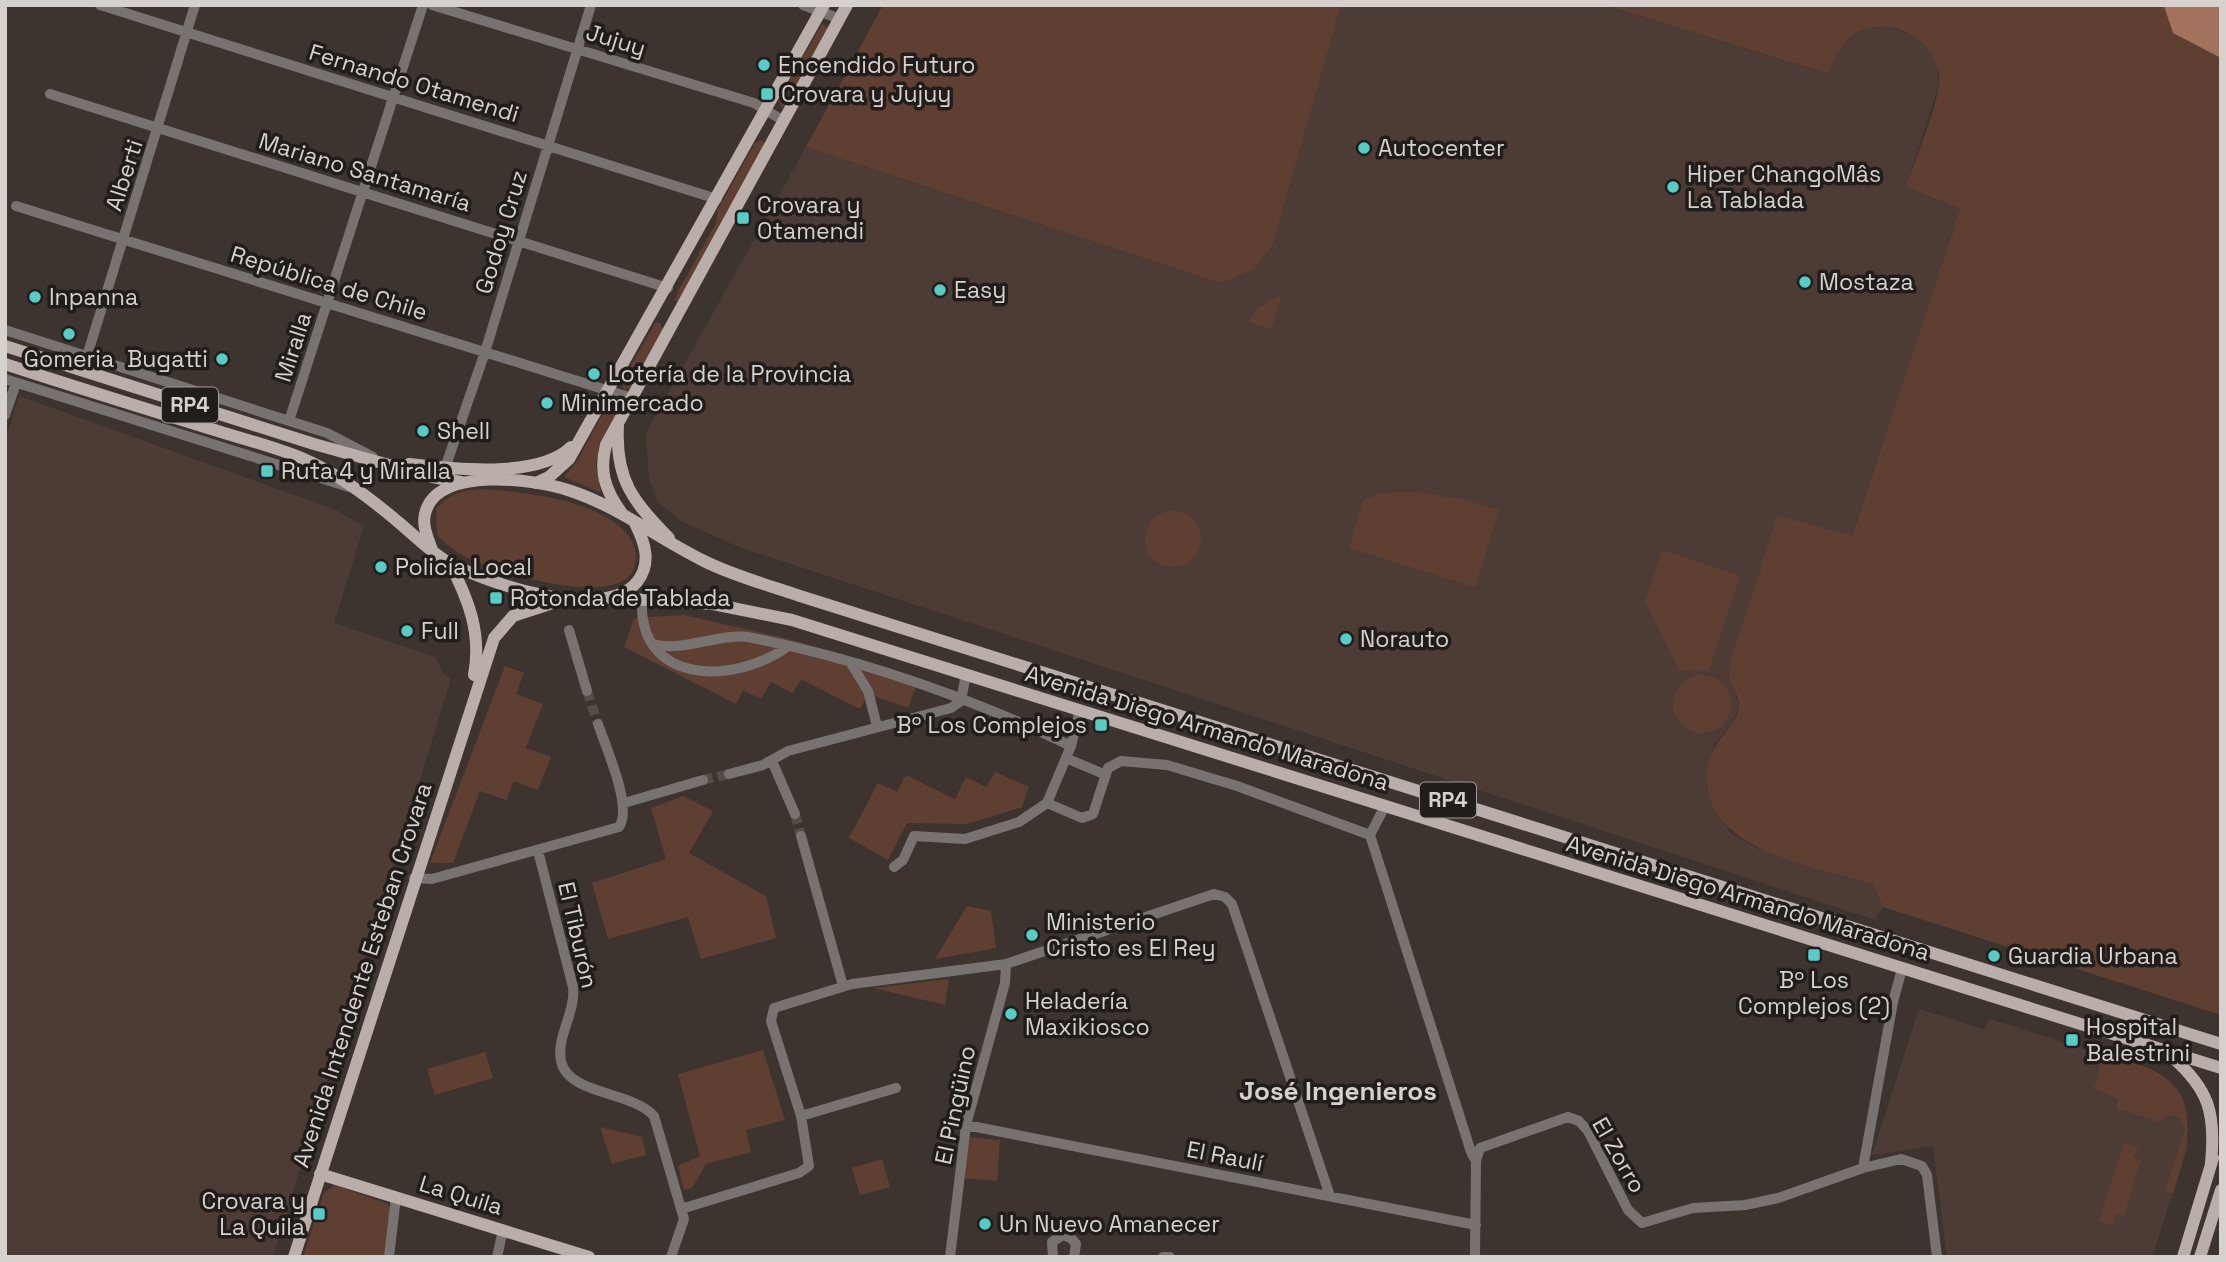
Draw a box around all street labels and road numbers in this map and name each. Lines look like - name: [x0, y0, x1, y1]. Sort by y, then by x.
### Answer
- street label: Jujuy: [582, 17, 650, 63]
- street label: Fernando Otamendi: [305, 37, 523, 129]
- street label: Mariano Santamaría: [255, 125, 475, 219]
- street label: Alberti: [98, 135, 150, 215]
- street label: Godoy Cruz: [468, 166, 534, 298]
- street label: República de Chile: [227, 239, 431, 327]
- street label: Miralla: [268, 308, 318, 386]
- road number: RP4: [162, 388, 218, 422]
- street label: Avenida Diego Armando Maradona: [1022, 658, 1392, 798]
- street label: Avenida Intendente Esteban Crovara: [286, 779, 438, 1171]
- road number: RP4: [1420, 782, 1476, 818]
- street label: Avenida Diego Armando Maradona: [1563, 828, 1933, 968]
- street label: El Tiburón: [551, 879, 605, 991]
- street label: El Pingüino: [928, 1043, 982, 1167]
- street label: El Zorro: [1585, 1112, 1653, 1198]
- street label: El Raulí: [1184, 1134, 1266, 1178]
- street label: La Quila: [416, 1168, 506, 1222]

